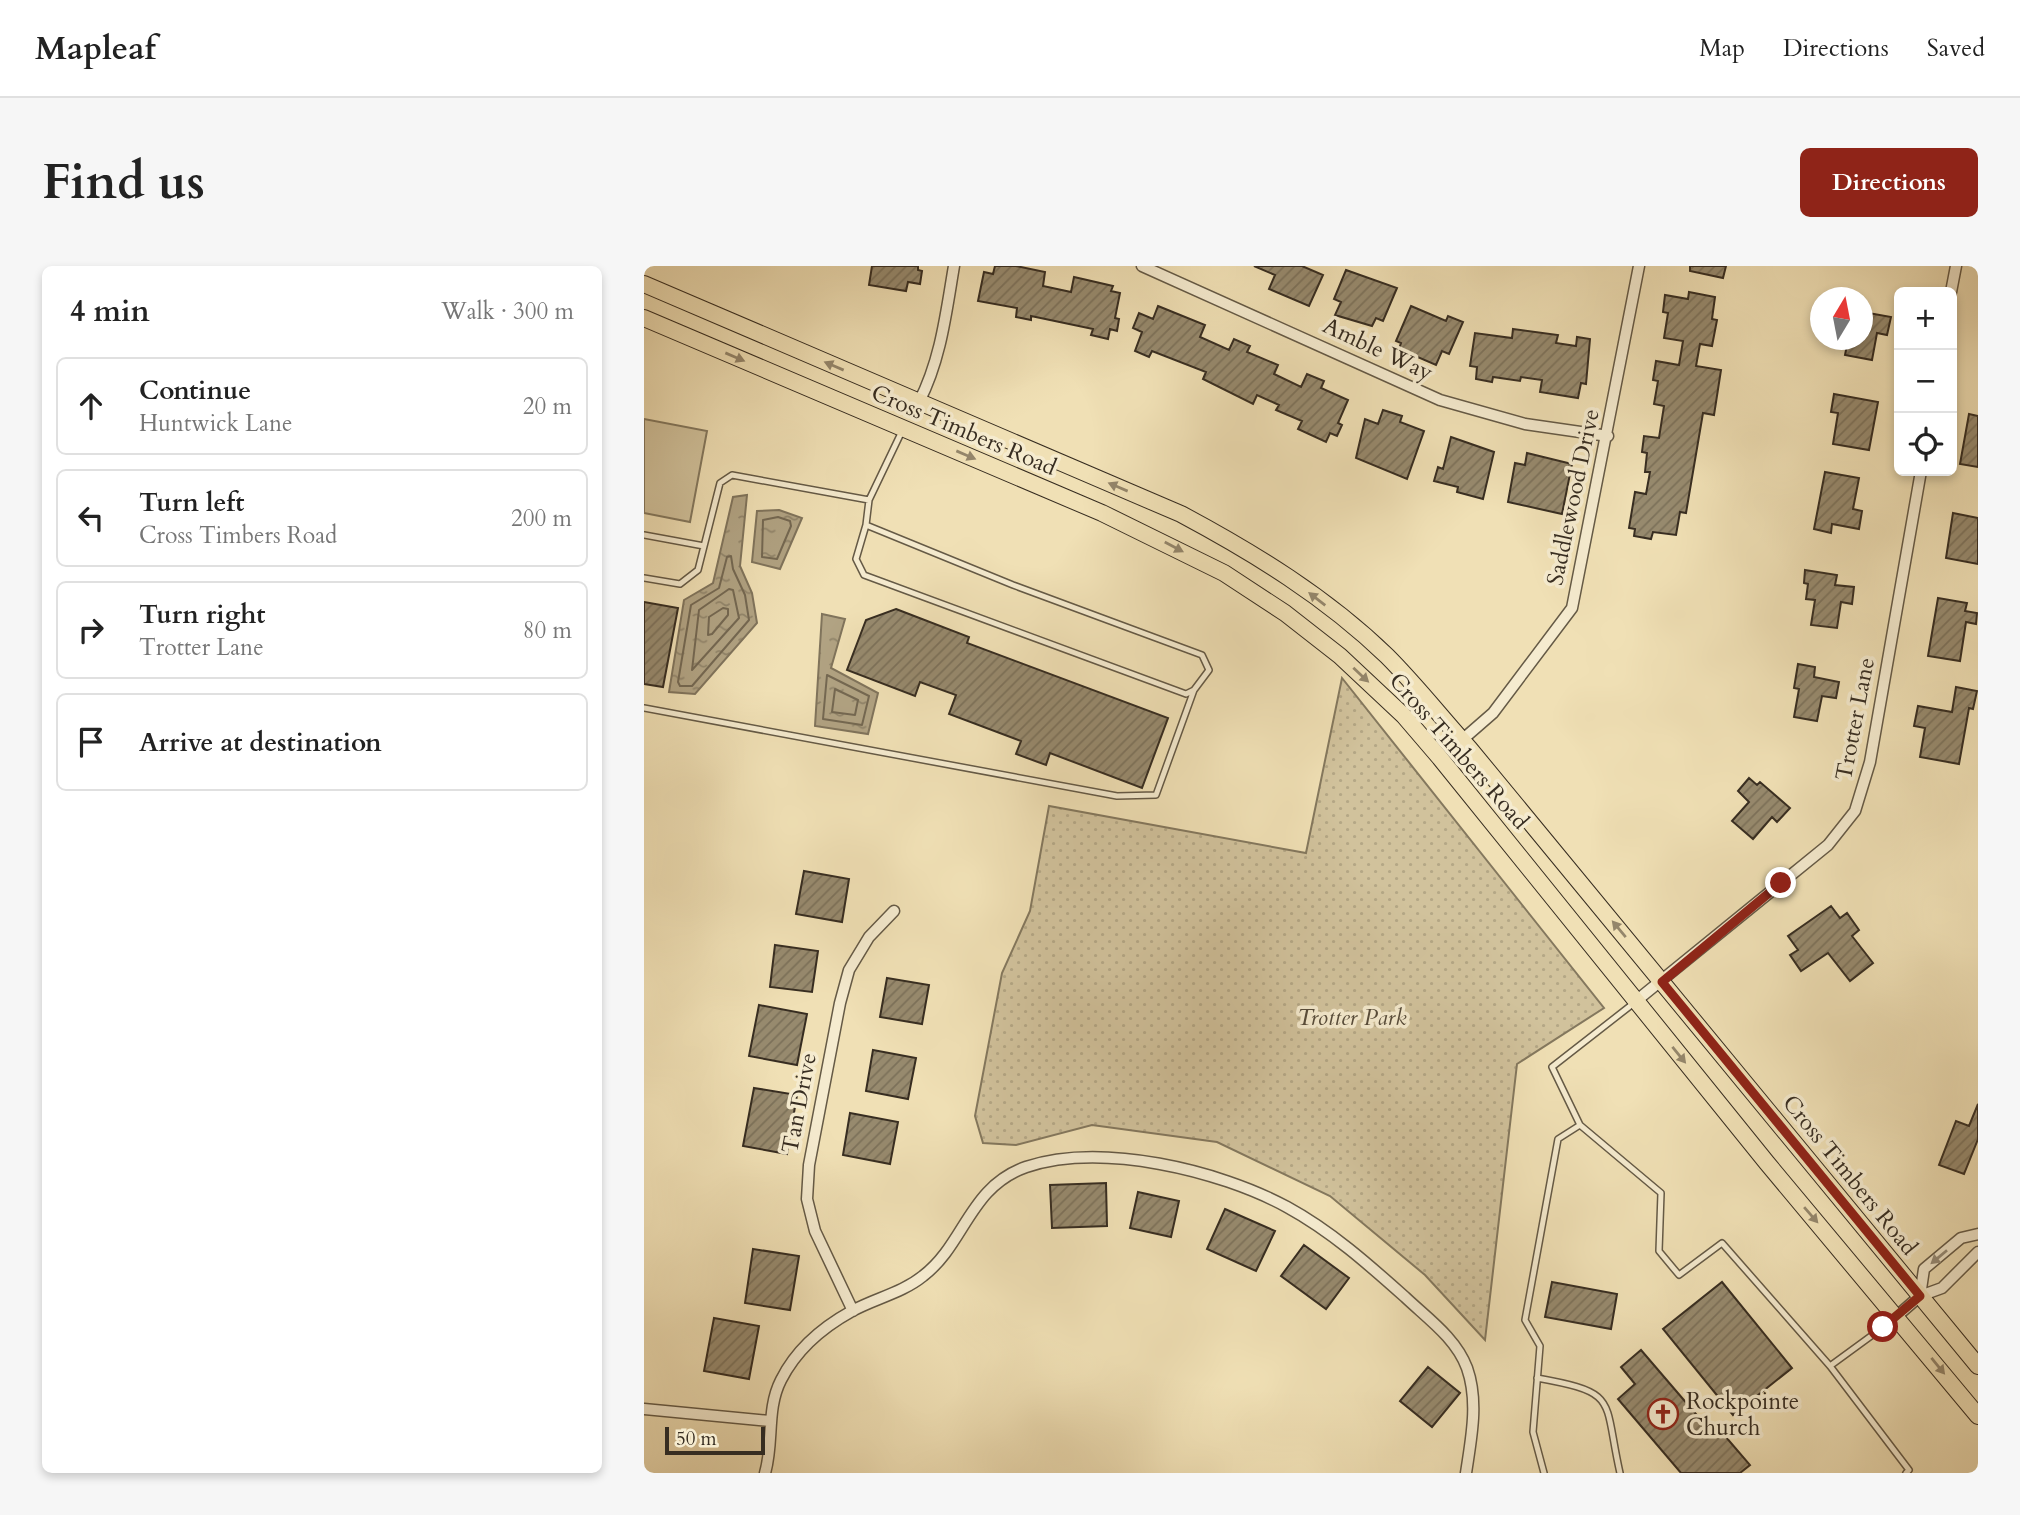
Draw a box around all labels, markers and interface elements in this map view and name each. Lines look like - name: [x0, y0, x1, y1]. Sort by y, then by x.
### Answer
- text: Mapleaf: [35, 26, 156, 71]
- text: Map: [1699, 32, 1745, 65]
- text: Directions: [1783, 32, 1889, 65]
- text: Saved: [1927, 32, 1985, 65]
- button: Directions: [1800, 148, 1978, 217]
- text: Find us: [42, 149, 205, 216]
- north arrow: [1810, 287, 1873, 350]
- map controls: [1894, 287, 1957, 476]
- button: +: [1894, 287, 1957, 350]
- text: 4 min: [70, 291, 150, 332]
- text: Walk · 300 m: [441, 296, 574, 327]
- street label: Amble Way: [1318, 310, 1438, 388]
- button: −: [1894, 350, 1957, 413]
- one-way arrow: [724, 352, 745, 363]
- one-way arrow: [823, 360, 844, 371]
- text: Continue: [139, 373, 251, 408]
- street label: Cross Timbers Road: [867, 377, 1062, 483]
- icon: ahead: [72, 387, 110, 425]
- text: 20 m: [523, 391, 572, 422]
- street label: Saddlewood Drive: [1539, 406, 1607, 588]
- text: Huntwick Lane: [139, 408, 292, 439]
- button: locate: [1894, 413, 1957, 476]
- one-way arrow: [956, 450, 977, 461]
- one-way arrow: [1108, 481, 1129, 492]
- text: Turn left: [139, 485, 244, 520]
- icon: left: [72, 499, 110, 537]
- text: 200 m: [511, 503, 572, 534]
- text: Cross Timbers Road: [139, 520, 337, 551]
- one-way arrow: [1164, 541, 1184, 553]
- one-way arrow: [1309, 592, 1327, 607]
- text: Turn right: [139, 597, 266, 632]
- icon: right: [72, 611, 110, 649]
- text: 80 m: [523, 615, 572, 646]
- text: Trotter Lane: [139, 632, 264, 663]
- street label: Trotter Lane: [1828, 655, 1882, 783]
- street label: Cross Timbers Road: [1382, 666, 1536, 837]
- one-way arrow: [1352, 667, 1369, 683]
- icon: arrive: [72, 723, 110, 761]
- text: Arrive at destination: [139, 725, 382, 760]
- route end: [1765, 867, 1796, 898]
- one-way arrow: [1611, 921, 1626, 939]
- park label: Trotter Park: [1297, 1002, 1407, 1033]
- one-way arrow: [1672, 1045, 1687, 1063]
- street label: Tan Drive: [774, 1050, 824, 1156]
- street label: Cross Timbers Road: [1776, 1088, 1925, 1262]
- one-way arrow: [1803, 1206, 1819, 1224]
- one-way arrow: [1930, 1249, 1948, 1264]
- route start: [1867, 1311, 1898, 1342]
- one-way arrow: [1930, 1357, 1945, 1375]
- place label: Rockpointe Church: [1686, 1386, 1799, 1443]
- church icon: Rockpointe Church: [1646, 1397, 1680, 1431]
- scale bar: [665, 1424, 765, 1456]
- text: 50 m: [676, 1426, 717, 1452]

